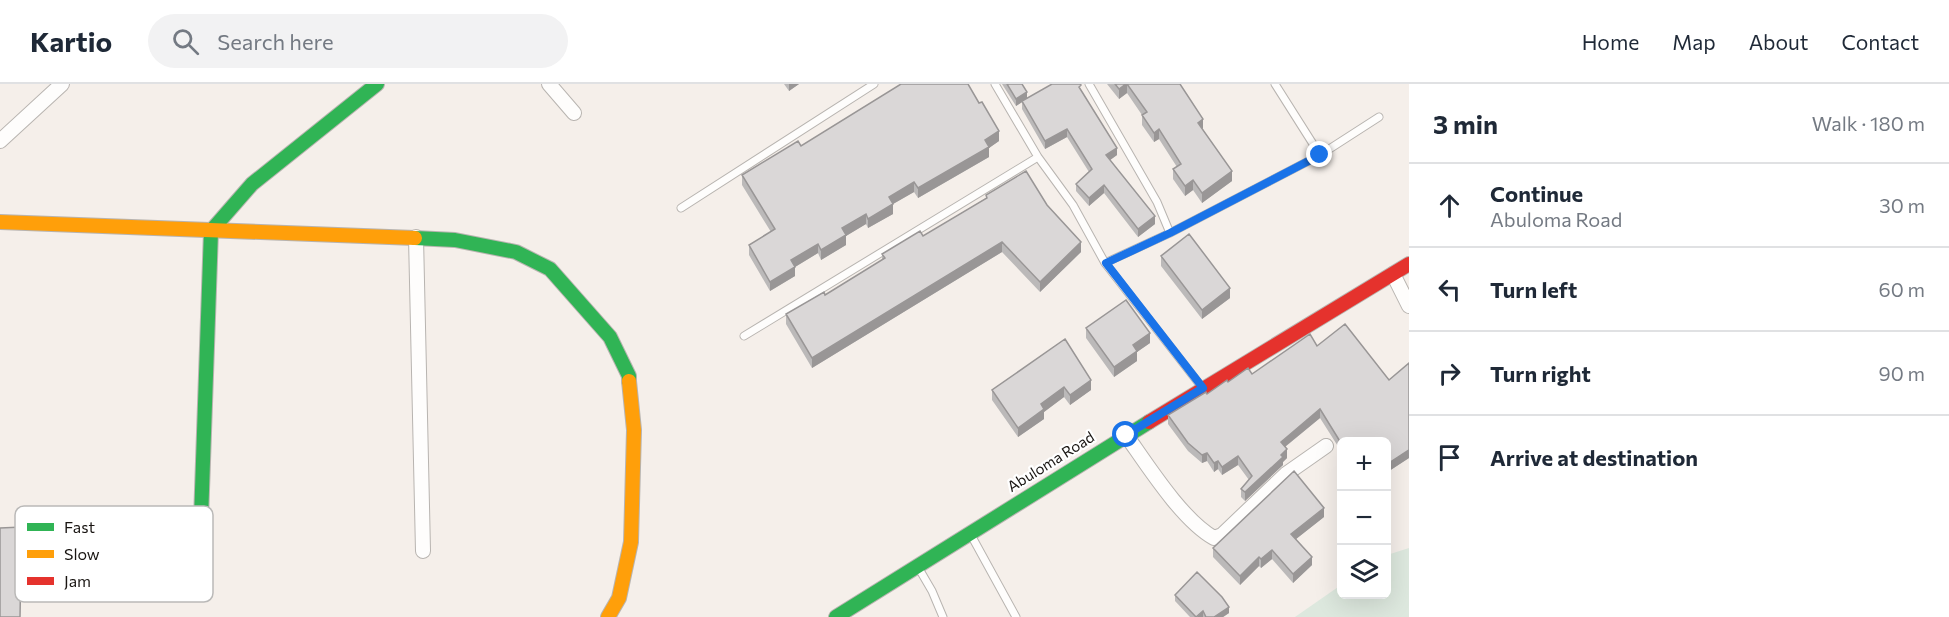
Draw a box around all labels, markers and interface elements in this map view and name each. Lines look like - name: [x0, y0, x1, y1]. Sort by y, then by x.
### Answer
- search box: [148, 14, 568, 68]
- text: Kartio: [30, 24, 112, 58]
- icon: search: [169, 25, 202, 58]
- text: Search here: [217, 28, 334, 55]
- text: Home: [1582, 29, 1639, 54]
- text: Map: [1672, 29, 1716, 54]
- text: About: [1749, 29, 1808, 54]
- text: Contact: [1841, 29, 1919, 54]
- text: 3 min: [1433, 108, 1498, 139]
- text: Walk · 180 m: [1812, 111, 1925, 135]
- route end: [1306, 141, 1332, 167]
- text: Continue: [1490, 180, 1583, 207]
- icon: ahead: [1433, 189, 1466, 222]
- text: 30 m: [1879, 193, 1925, 217]
- text: Abuloma Road: [1490, 207, 1622, 231]
- icon: left: [1433, 273, 1466, 306]
- text: Turn left: [1490, 276, 1577, 303]
- text: 60 m: [1879, 277, 1925, 301]
- icon: right: [1433, 357, 1466, 390]
- text: Turn right: [1490, 360, 1591, 387]
- text: 90 m: [1879, 361, 1925, 385]
- route start: [1112, 421, 1138, 447]
- street label: Abuloma Road: [1004, 427, 1097, 495]
- map controls: [1337, 437, 1391, 599]
- button: +: [1337, 437, 1391, 491]
- icon: arrive: [1433, 441, 1466, 474]
- text: Arrive at destination: [1490, 444, 1698, 471]
- button: −: [1337, 491, 1391, 545]
- legend: [15, 506, 213, 602]
- text: Fast: [64, 517, 95, 536]
- text: Slow: [64, 544, 100, 563]
- button: layers: [1337, 545, 1391, 599]
- text: Jam: [64, 571, 91, 590]

